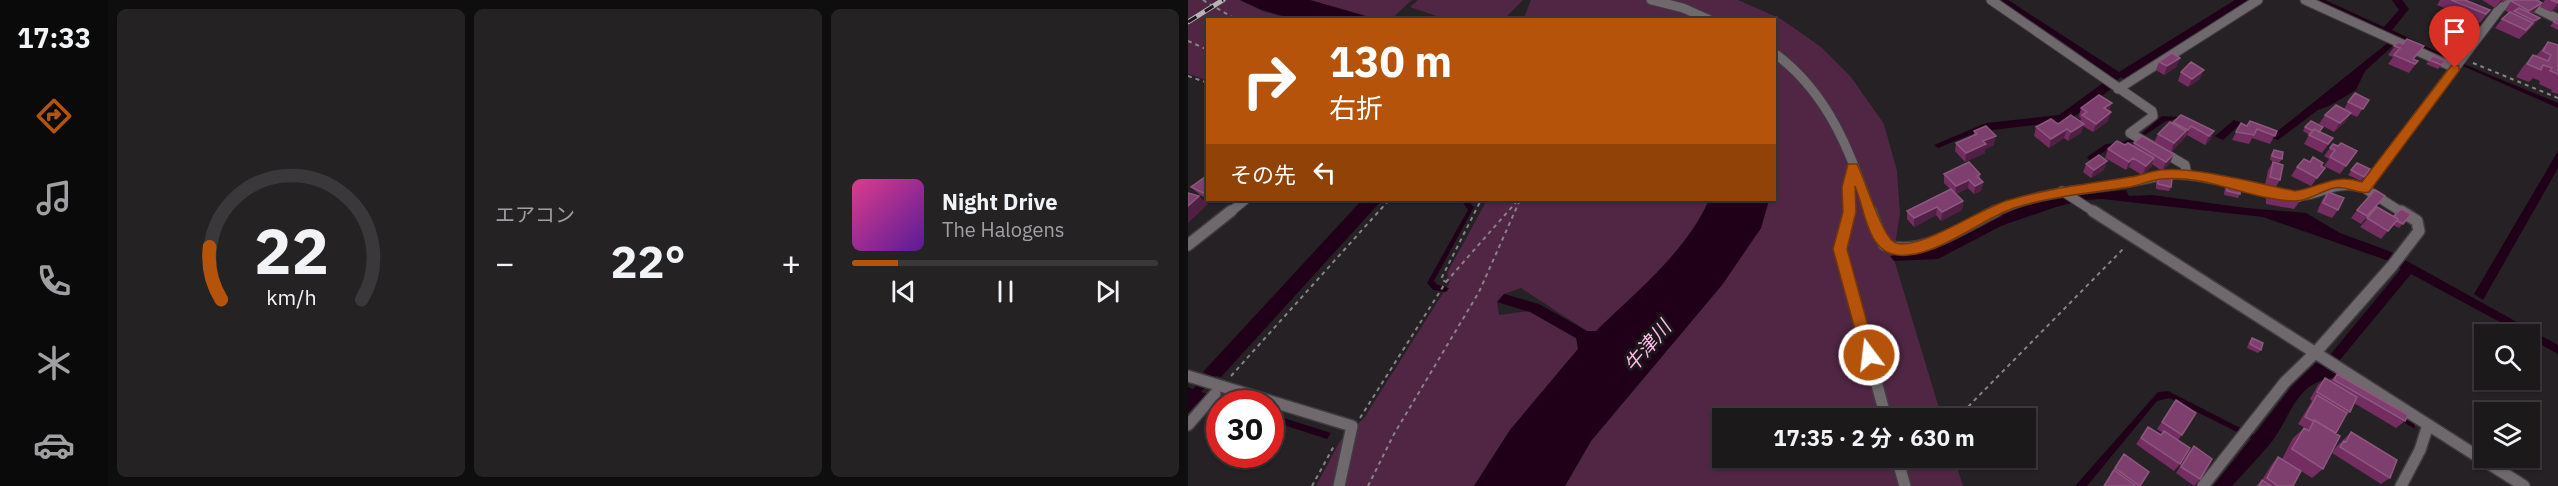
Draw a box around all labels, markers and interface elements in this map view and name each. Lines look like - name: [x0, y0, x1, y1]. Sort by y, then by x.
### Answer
- pin: [2429, 6, 2480, 68]
- icon: arrive: [2438, 15, 2471, 48]
- text: 17:33: [17, 20, 91, 55]
- text: 130 m: [1329, 34, 1452, 89]
- icon: right: [1230, 42, 1308, 120]
- text: 右折: [1329, 90, 1383, 125]
- icon: directions: [33, 95, 75, 137]
- icon: left: [1308, 156, 1341, 189]
- text: その先: [1230, 160, 1296, 189]
- icon: music: [33, 177, 75, 219]
- text: Night Drive: [942, 187, 1058, 216]
- text: エアコン: [495, 201, 575, 228]
- text: 22: [254, 210, 328, 291]
- text: The Halogens: [942, 216, 1064, 243]
- text: 22°: [610, 232, 686, 290]
- text: −: [495, 241, 515, 284]
- text: +: [781, 241, 801, 284]
- icon: phone: [33, 260, 75, 302]
- icon: previous: [887, 275, 920, 308]
- icon: pause: [989, 275, 1022, 308]
- icon: next: [1091, 275, 1124, 308]
- text: km/h: [266, 283, 316, 311]
- water label: 牛津川: [1617, 313, 1678, 378]
- position arrow: [1837, 323, 1901, 387]
- map controls: [2474, 324, 2540, 468]
- button: search: [2474, 324, 2540, 390]
- icon: climate: [33, 342, 75, 384]
- speed limit sign: 30: [1206, 390, 1284, 468]
- button: layers: [2474, 402, 2540, 468]
- text: 17:35 · 2 分 · 630 m: [1773, 423, 1975, 452]
- icon: car: [33, 424, 75, 466]

